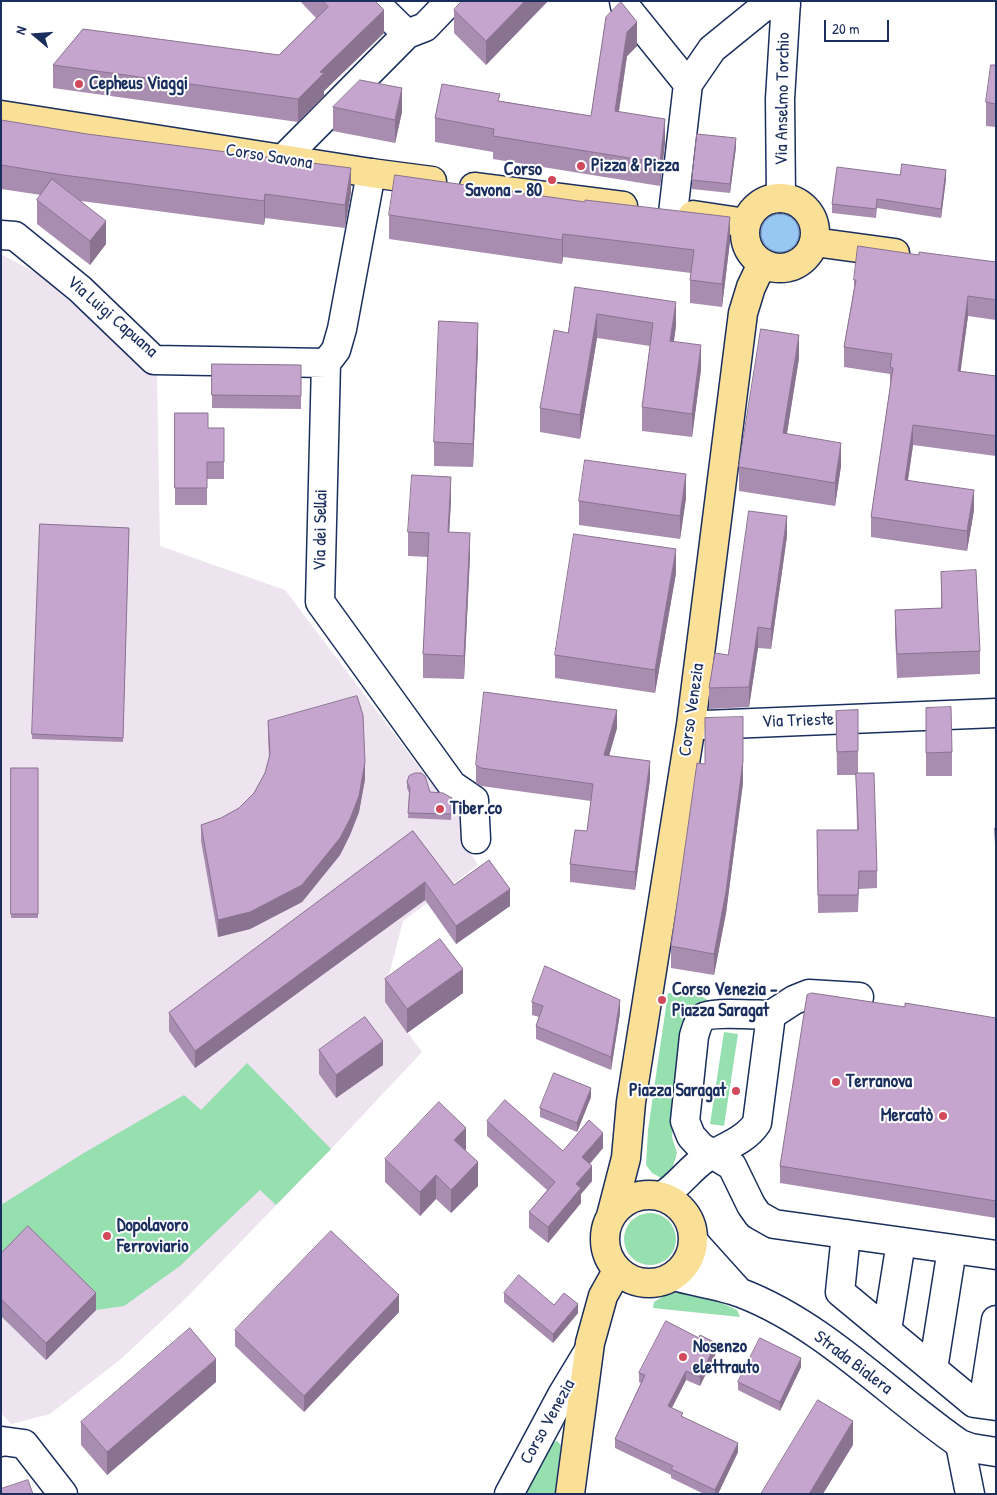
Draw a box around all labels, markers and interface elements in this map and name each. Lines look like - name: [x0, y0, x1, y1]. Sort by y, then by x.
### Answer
- north arrow: [10, 10, 60, 60]
- scale bar: [827, 10, 892, 42]
- text: 20 m: [832, 18, 859, 39]
- text: N: [10, 24, 30, 37]
- street label: Via Anselmo Torchio: [771, 32, 795, 166]
- place label: Cepheus Viaggi: [89, 73, 188, 95]
- marker: Cepheus Viaggi: [73, 78, 85, 90]
- street label: Corso Savona: [224, 140, 314, 174]
- place label: Pizza & Pizza: [591, 155, 679, 177]
- place label: Corso Savona – 80: [465, 159, 542, 202]
- marker: Pizza & Pizza: [575, 160, 587, 172]
- marker: Corso Savona – 80: [546, 174, 558, 186]
- street label: Via Luigi Capuana: [62, 272, 162, 362]
- street label: Via dei Sellai: [309, 489, 333, 571]
- street label: Corso Venezia: [675, 662, 709, 758]
- street label: Via Trieste: [762, 709, 834, 733]
- place label: Tiber.co: [450, 798, 502, 820]
- marker: Tiber.co: [434, 803, 446, 815]
- place label: Corso Venezia – Piazza Saragat: [672, 979, 777, 1022]
- marker: Corso Venezia – Piazza Saragat: [656, 994, 668, 1006]
- place label: Terranova: [846, 1071, 912, 1093]
- marker: Terranova: [830, 1076, 842, 1088]
- place label: Piazza Saragat: [629, 1080, 726, 1102]
- marker: Piazza Saragat: [730, 1085, 742, 1097]
- place label: Mercatò: [881, 1105, 933, 1127]
- marker: Mercatò: [937, 1110, 949, 1122]
- place label: Dopolavoro Ferroviario: [117, 1215, 189, 1258]
- marker: Dopolavoro Ferroviario: [101, 1230, 113, 1242]
- street label: Strada Bialera: [809, 1326, 897, 1400]
- place label: Nosenzo elettrauto: [693, 1336, 759, 1378]
- marker: Nosenzo elettrauto: [677, 1351, 689, 1363]
- street label: Corso Venezia: [516, 1376, 580, 1468]

